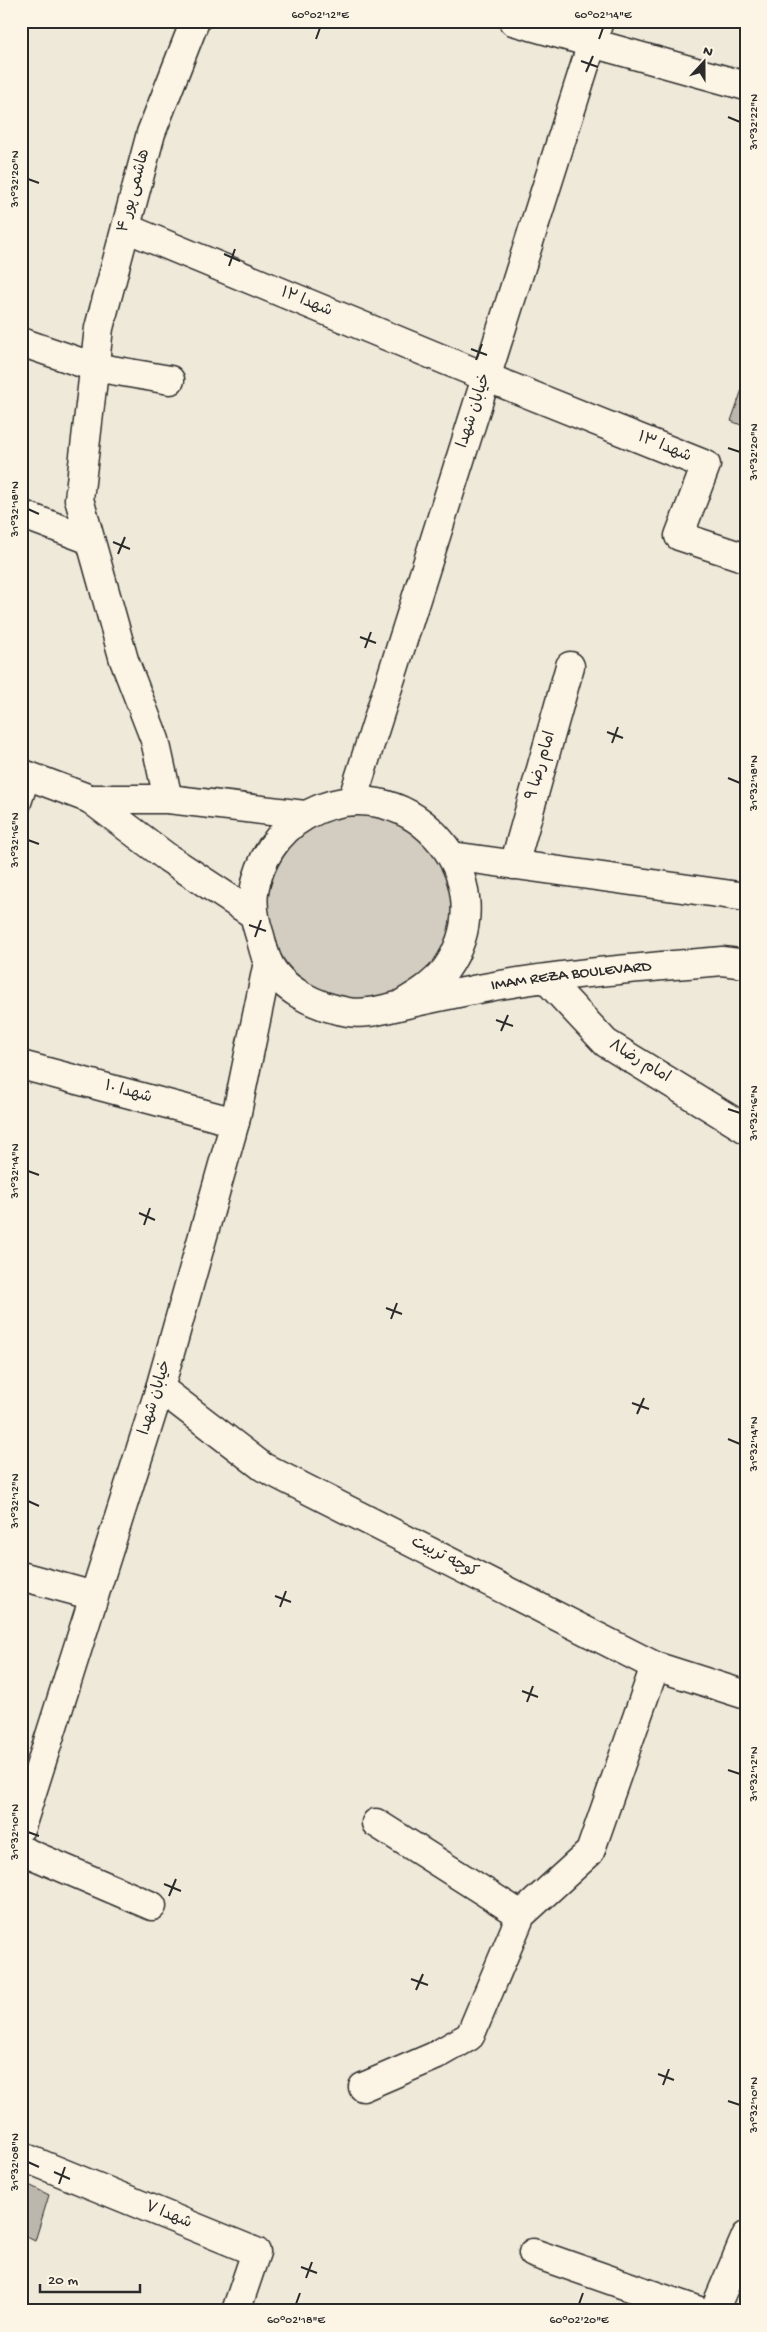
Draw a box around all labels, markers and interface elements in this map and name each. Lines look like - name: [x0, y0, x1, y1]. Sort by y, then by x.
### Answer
- text: 60°02'12"E: [291, 9, 349, 23]
- text: 60°02'14"E: [574, 9, 632, 23]
- north arrow: [680, 38, 730, 88]
- text: N: [700, 43, 715, 62]
- text: 31°32'22"N: [748, 94, 762, 151]
- street label: هاشمی پور ۴: [115, 147, 155, 235]
- text: 31°32'20"N: [9, 150, 23, 209]
- street label: شهدا ۱۲: [277, 284, 335, 322]
- street label: خیابان شهدا: [454, 371, 496, 451]
- text: 31°32'20"N: [748, 423, 762, 482]
- street label: شهدا ۱۳: [634, 429, 694, 467]
- text: 31°32'18"N: [9, 481, 23, 538]
- street label: امام رضا ۹: [523, 729, 561, 803]
- text: 31°32'18"N: [748, 755, 762, 812]
- text: 31°32'16"N: [9, 812, 23, 869]
- street label: IMAM REZA BOULEVARD: [490, 957, 653, 996]
- street label: ۸امام رضا: [605, 1036, 673, 1088]
- street label: شهدا ۱۰: [102, 1078, 154, 1108]
- text: 31°32'16"N: [748, 1085, 762, 1142]
- text: 31°32'14"N: [9, 1143, 23, 1199]
- street label: خیابان شهدا: [136, 1358, 176, 1438]
- text: 31°32'14"N: [748, 1416, 762, 1472]
- text: 31°32'12"N: [9, 1473, 23, 1530]
- street label: کوچه تربیت: [407, 1533, 481, 1583]
- text: 31°32'12"N: [748, 1746, 762, 1803]
- text: 31°32'10"N: [9, 1804, 23, 1861]
- text: 31°32'10"N: [748, 2077, 762, 2134]
- text: 31°32'08"N: [9, 2133, 23, 2192]
- street label: شهدا ۷: [142, 2198, 194, 2234]
- scale bar: [40, 2262, 140, 2294]
- text: 20 m: [48, 2272, 78, 2290]
- text: 60°02'18"E: [267, 2314, 325, 2328]
- text: 60°02'20"E: [549, 2314, 609, 2328]

